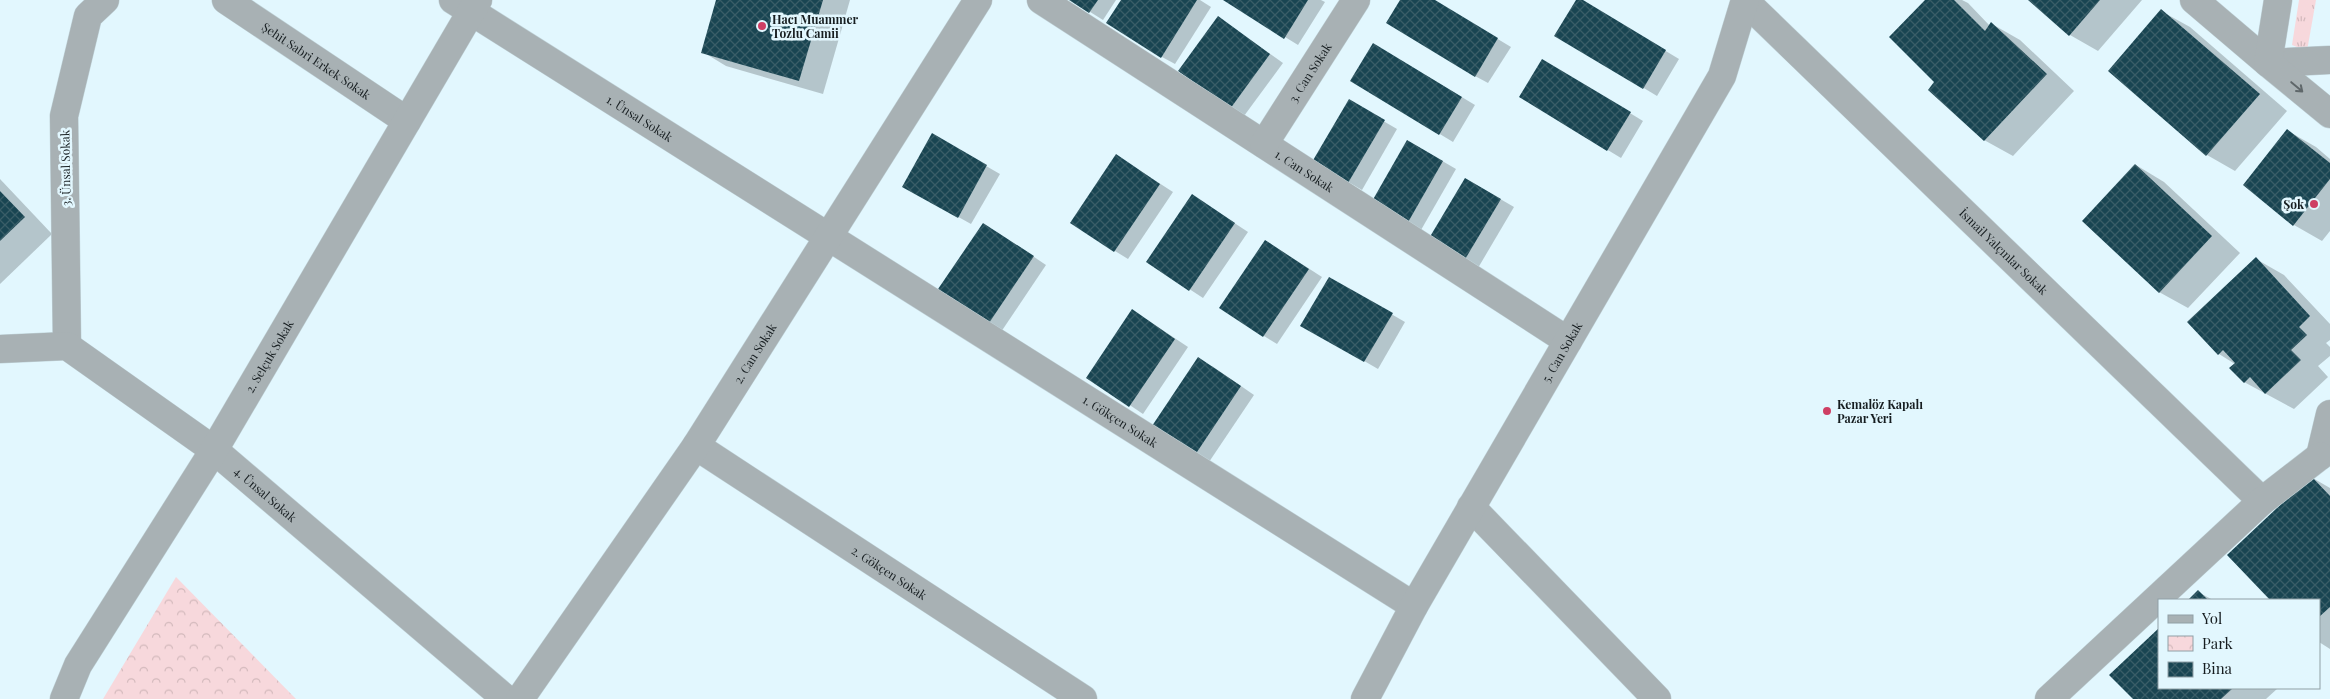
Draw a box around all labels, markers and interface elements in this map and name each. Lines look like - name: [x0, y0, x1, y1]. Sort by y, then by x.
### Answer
- place label: Hacı Muammer Tozlu Camii: [772, 11, 858, 41]
- street label: Şehit Sabri Erkek Sokak: [259, 18, 374, 103]
- marker: Hacı Muammer Tozlu Camii: [756, 20, 768, 32]
- street label: 3. Can Sokak: [1285, 39, 1335, 105]
- one-way arrow: [2290, 81, 2303, 92]
- street label: 1. Ünsal Sokak: [604, 91, 676, 145]
- street label: 3. Ünsal Sokak: [56, 129, 74, 206]
- street label: 1. Can Sokak: [1272, 146, 1337, 196]
- place label: Şok: [2283, 196, 2305, 212]
- marker: Şok: [2308, 198, 2320, 210]
- street label: İsmail Yalçınlar Sokak: [1956, 205, 2052, 298]
- street label: 2. Selçuk Sokak: [241, 316, 297, 396]
- street label: 5. Can Sokak: [1538, 318, 1586, 385]
- street label: 2. Can Sokak: [730, 320, 780, 386]
- street label: 1. Gökçen Sokak: [1080, 391, 1161, 451]
- place label: Kemalöz Kapalı Pazar Yeri: [1837, 396, 1923, 426]
- marker: Kemalöz Kapalı Pazar Yeri: [1821, 405, 1833, 417]
- street label: 4. Ünsal Sokak: [231, 463, 300, 525]
- street label: 2. Gökçen Sokak: [849, 542, 930, 603]
- legend: [2158, 599, 2320, 689]
- text: Yol: [2201, 608, 2222, 628]
- text: Park: [2202, 633, 2234, 653]
- text: Bina: [2202, 658, 2233, 678]

